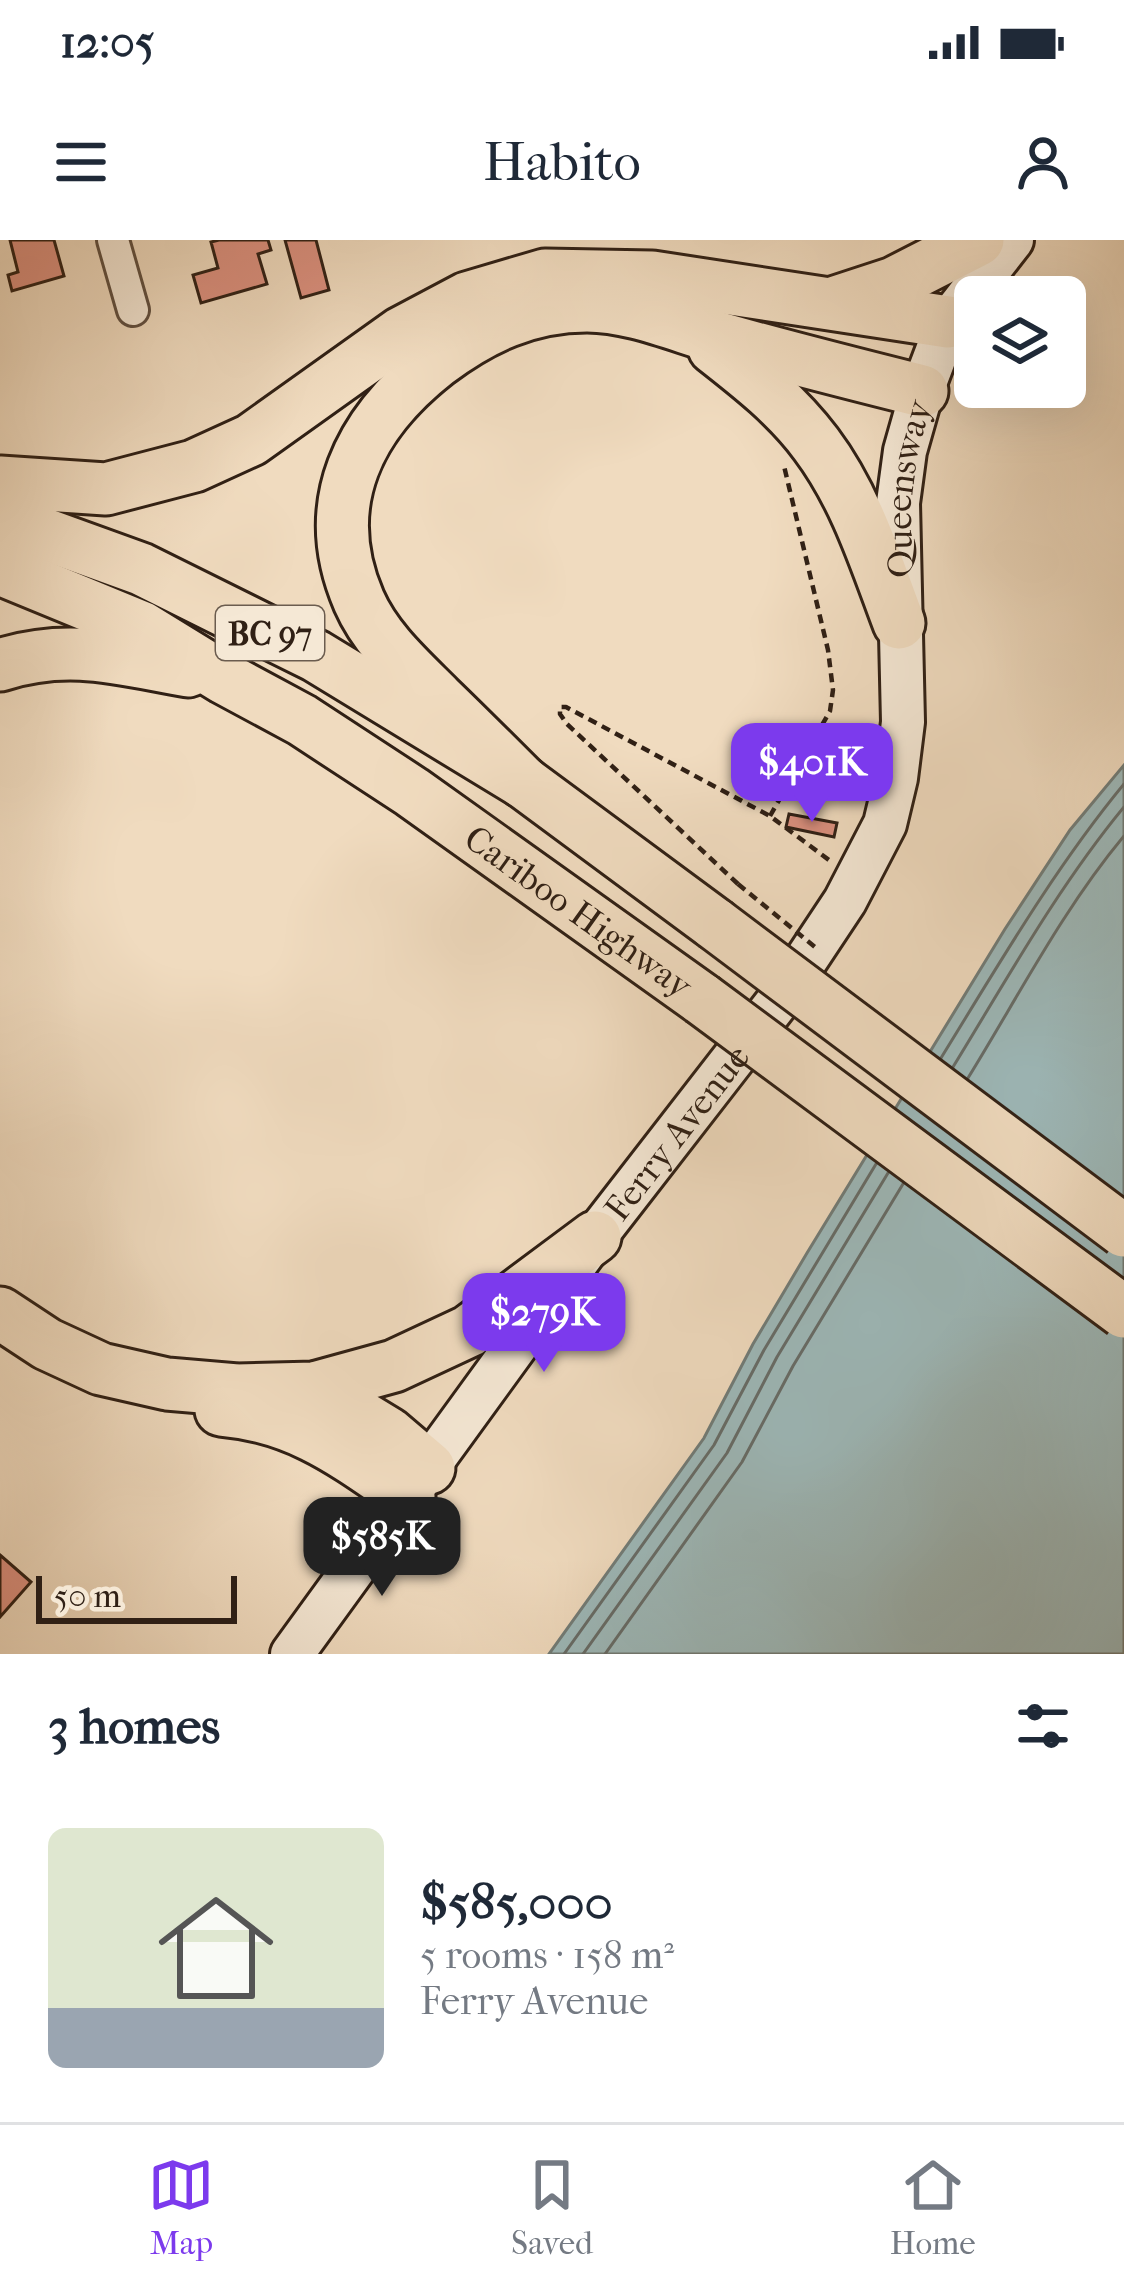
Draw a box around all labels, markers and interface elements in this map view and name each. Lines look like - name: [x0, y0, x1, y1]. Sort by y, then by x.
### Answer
- text: 12:05: [60, 16, 154, 69]
- icon: menu: [48, 129, 114, 195]
- icon: person: [1010, 129, 1076, 195]
- text: Habito: [483, 131, 641, 194]
- map controls: [954, 276, 1086, 408]
- button: layers: [954, 276, 1086, 408]
- street label: Queensway: [878, 394, 941, 578]
- road number: BC 97: [216, 606, 324, 660]
- pin: $401K: [728, 723, 896, 825]
- text: $401K: [758, 739, 866, 785]
- street label: Cariboo Highway: [457, 817, 702, 1008]
- street label: Ferry Avenue: [596, 1037, 758, 1229]
- pin: $279K: [460, 1273, 628, 1375]
- text: $279K: [489, 1289, 599, 1335]
- pin: $585K: [298, 1497, 466, 1599]
- text: $585K: [330, 1513, 434, 1559]
- scale bar: [36, 1570, 237, 1623]
- text: 50 m: [54, 1577, 121, 1616]
- icon: filters: [1010, 1693, 1076, 1759]
- text: 3 homes: [48, 1696, 220, 1756]
- text: $585,000: [420, 1872, 613, 1932]
- icon: home: [144, 1876, 288, 2020]
- text: 5 rooms · 158 m²: [420, 1932, 674, 1978]
- text: Ferry Avenue: [420, 1978, 648, 2024]
- tab: Map: [148, 2152, 214, 2263]
- tab: Saved: [511, 2152, 593, 2263]
- tab: Home: [890, 2152, 976, 2263]

